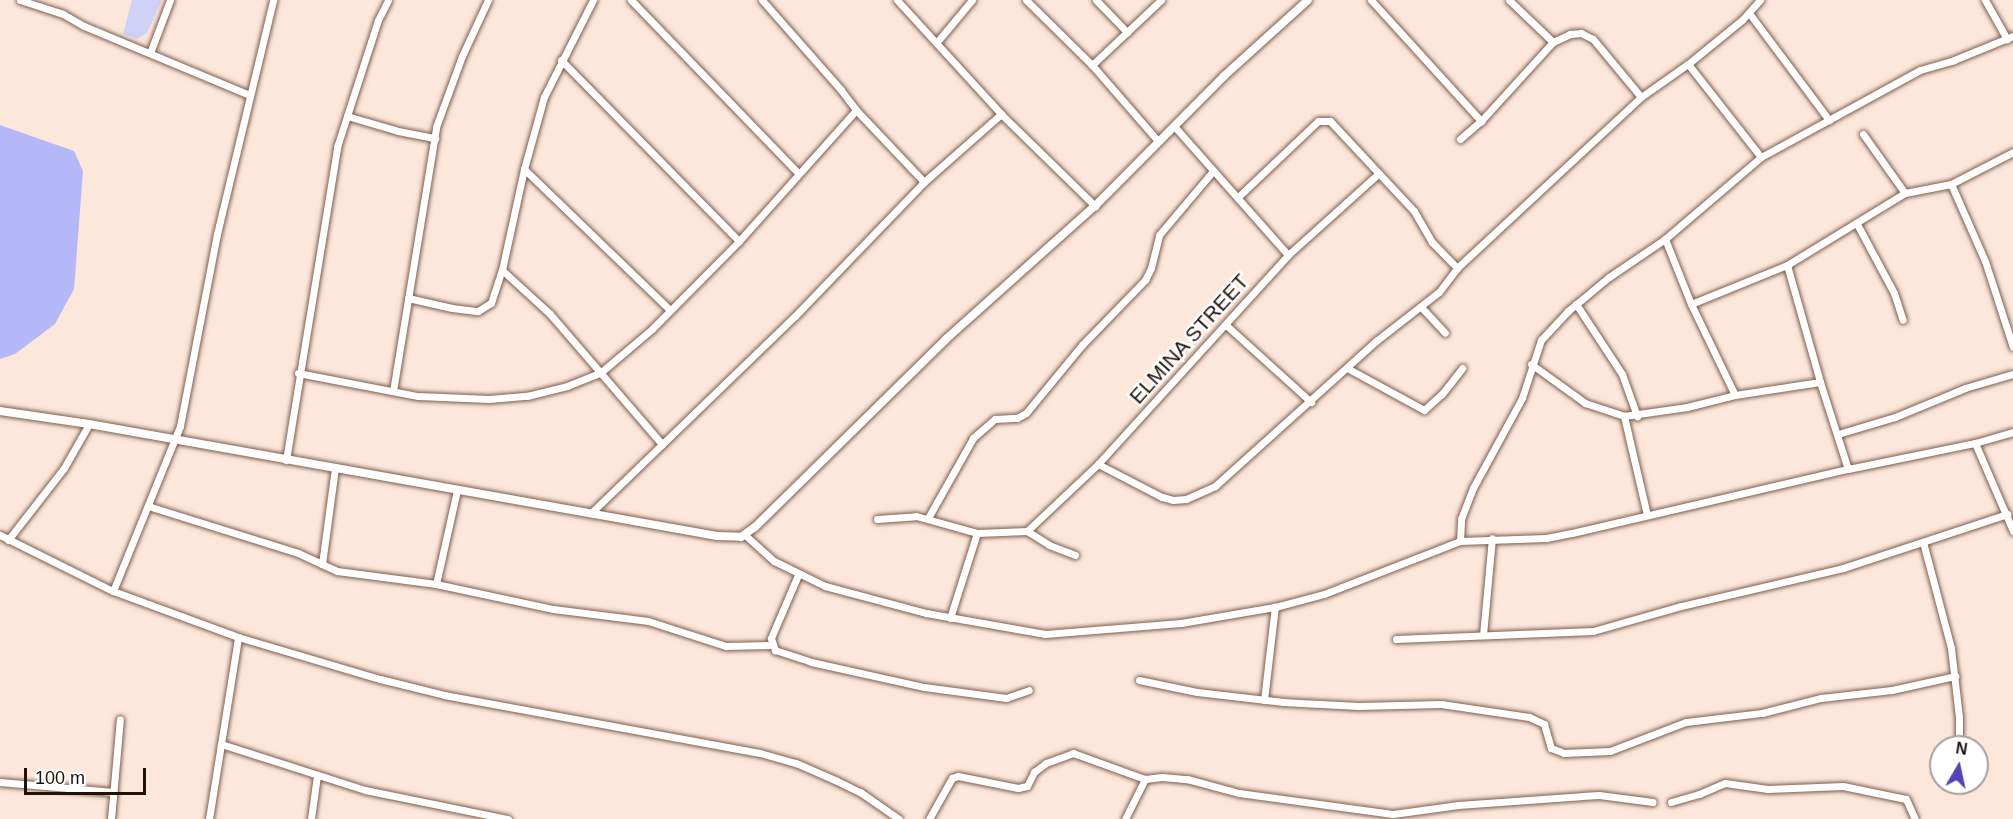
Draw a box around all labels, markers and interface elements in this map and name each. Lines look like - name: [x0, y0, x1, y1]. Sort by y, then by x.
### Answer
- street label: ELMINA STREET: [1124, 269, 1254, 409]
- north arrow: [1929, 735, 1989, 795]
- text: N: [1955, 739, 1969, 758]
- scale bar: [27, 756, 148, 794]
- text: 100 m: [35, 768, 85, 788]

